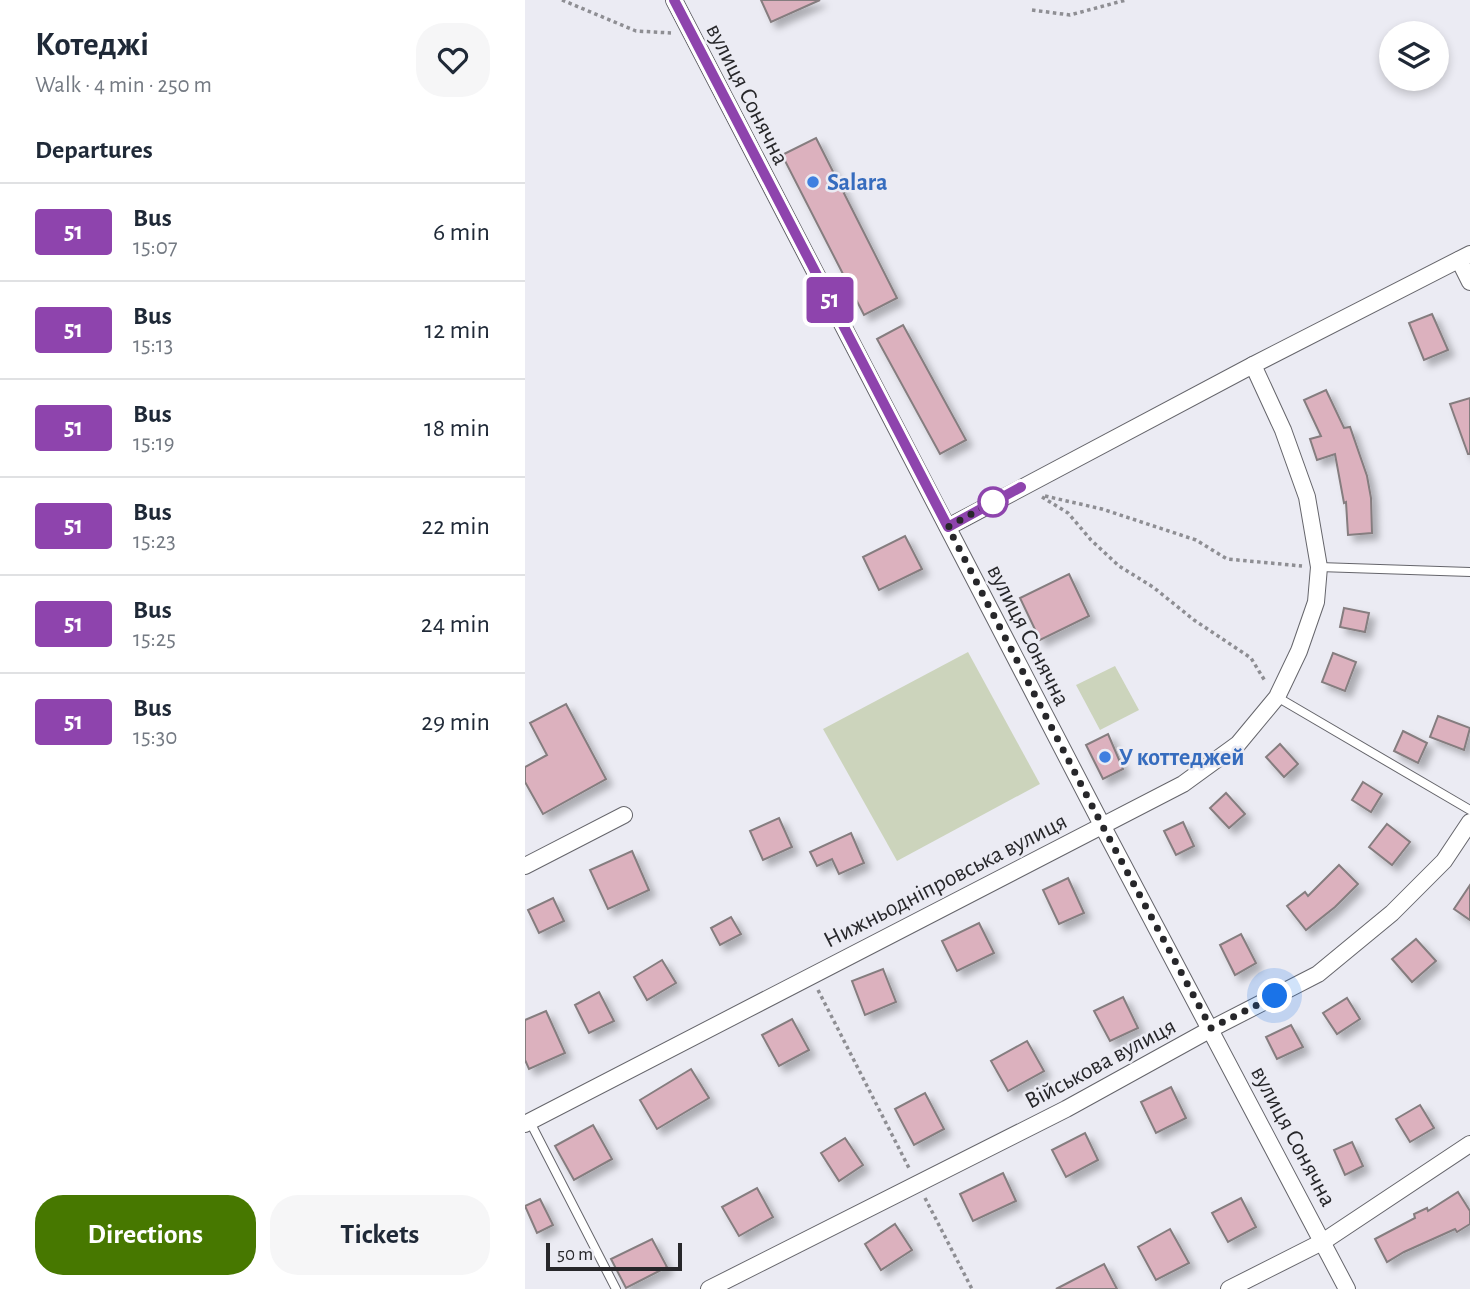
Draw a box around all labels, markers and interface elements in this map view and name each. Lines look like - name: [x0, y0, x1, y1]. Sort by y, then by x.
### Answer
- street label: вулиця Сонячна: [701, 20, 793, 169]
- map controls: [1379, 21, 1449, 91]
- button: layers: [1379, 21, 1449, 91]
- button: heart: [416, 23, 490, 97]
- text: Котеджі: [35, 29, 149, 62]
- text: Walk · 4 min · 250 m: [35, 74, 212, 97]
- text: Departures: [35, 137, 153, 163]
- place label: Salara: [827, 171, 887, 195]
- marker: Salara: [805, 174, 821, 190]
- text: Bus: [133, 205, 172, 231]
- text: 6 min: [433, 219, 490, 245]
- text: 51: [64, 220, 83, 244]
- text: 15:07: [133, 236, 178, 259]
- line badge: 51: [799, 277, 861, 323]
- text: 51: [820, 288, 840, 312]
- text: Bus: [133, 303, 172, 329]
- text: 12 min: [424, 317, 490, 343]
- text: 51: [64, 318, 83, 342]
- text: 15:13: [133, 334, 173, 357]
- text: Bus: [133, 401, 172, 427]
- text: 18 min: [424, 415, 490, 441]
- text: 51: [64, 416, 83, 440]
- text: 15:19: [133, 432, 175, 455]
- unlabelled marker: [978, 487, 1008, 517]
- text: Bus: [133, 499, 172, 525]
- text: 22 min: [422, 513, 490, 539]
- text: 51: [64, 514, 83, 538]
- text: 15:23: [133, 530, 176, 553]
- street label: вулиця Сонячна: [982, 561, 1074, 710]
- text: Bus: [133, 597, 172, 623]
- text: 24 min: [421, 611, 490, 637]
- text: 51: [64, 612, 83, 636]
- text: 15:25: [133, 628, 176, 651]
- text: Bus: [133, 695, 172, 721]
- text: 29 min: [421, 709, 490, 735]
- text: 51: [64, 710, 83, 734]
- text: 15:30: [133, 726, 177, 749]
- place label: У коттеджей: [1119, 746, 1245, 770]
- marker: У коттеджей: [1097, 749, 1113, 765]
- street label: Нижньодніпровська вулиця: [820, 809, 1071, 953]
- your location: [1257, 978, 1292, 1013]
- street label: Військова вулиця: [1021, 1014, 1180, 1114]
- street label: вулиця Сонячна: [1246, 1062, 1340, 1211]
- button: Directions: [35, 1195, 256, 1275]
- button: Tickets: [270, 1195, 490, 1275]
- scale bar: [546, 1240, 683, 1272]
- text: 50 m: [557, 1245, 593, 1264]

